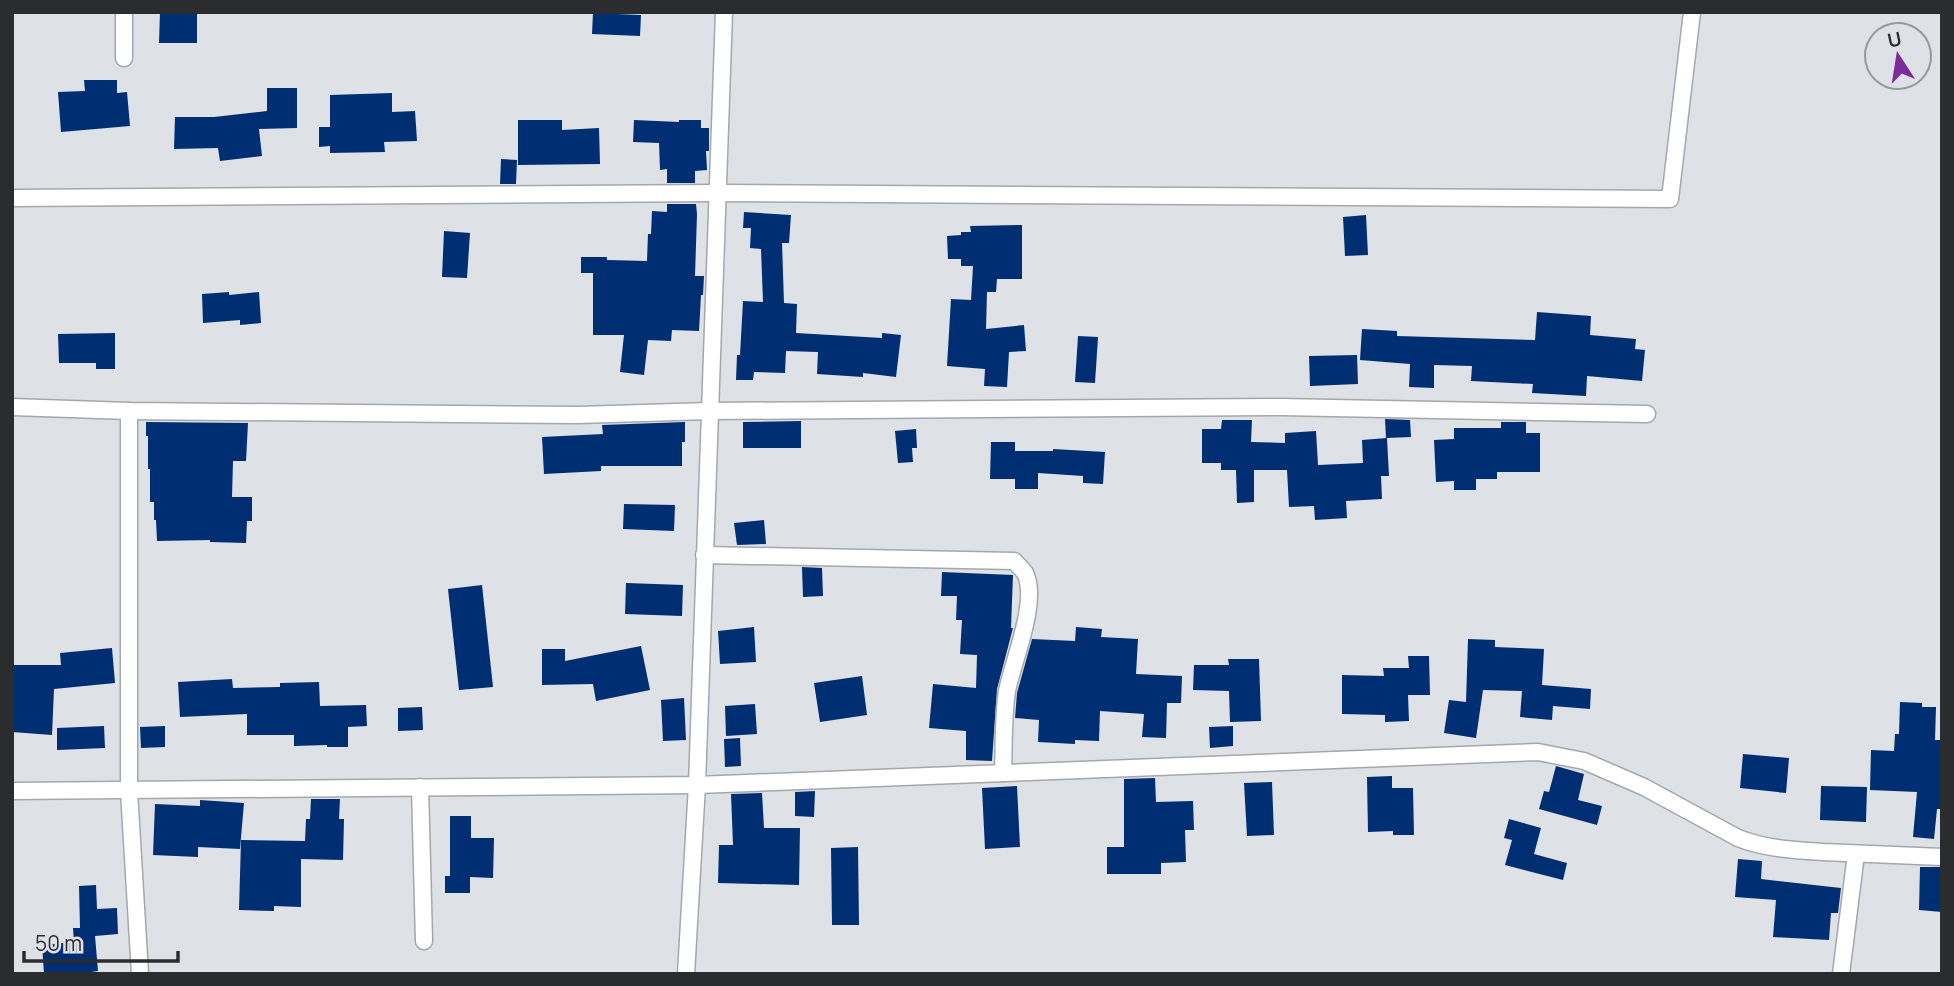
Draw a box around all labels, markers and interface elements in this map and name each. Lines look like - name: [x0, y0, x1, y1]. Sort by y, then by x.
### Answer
- north arrow: [1863, 21, 1933, 91]
- text: U: [1885, 25, 1904, 54]
- scale bar: [24, 920, 178, 964]
- text: 50 m: [35, 929, 82, 957]

